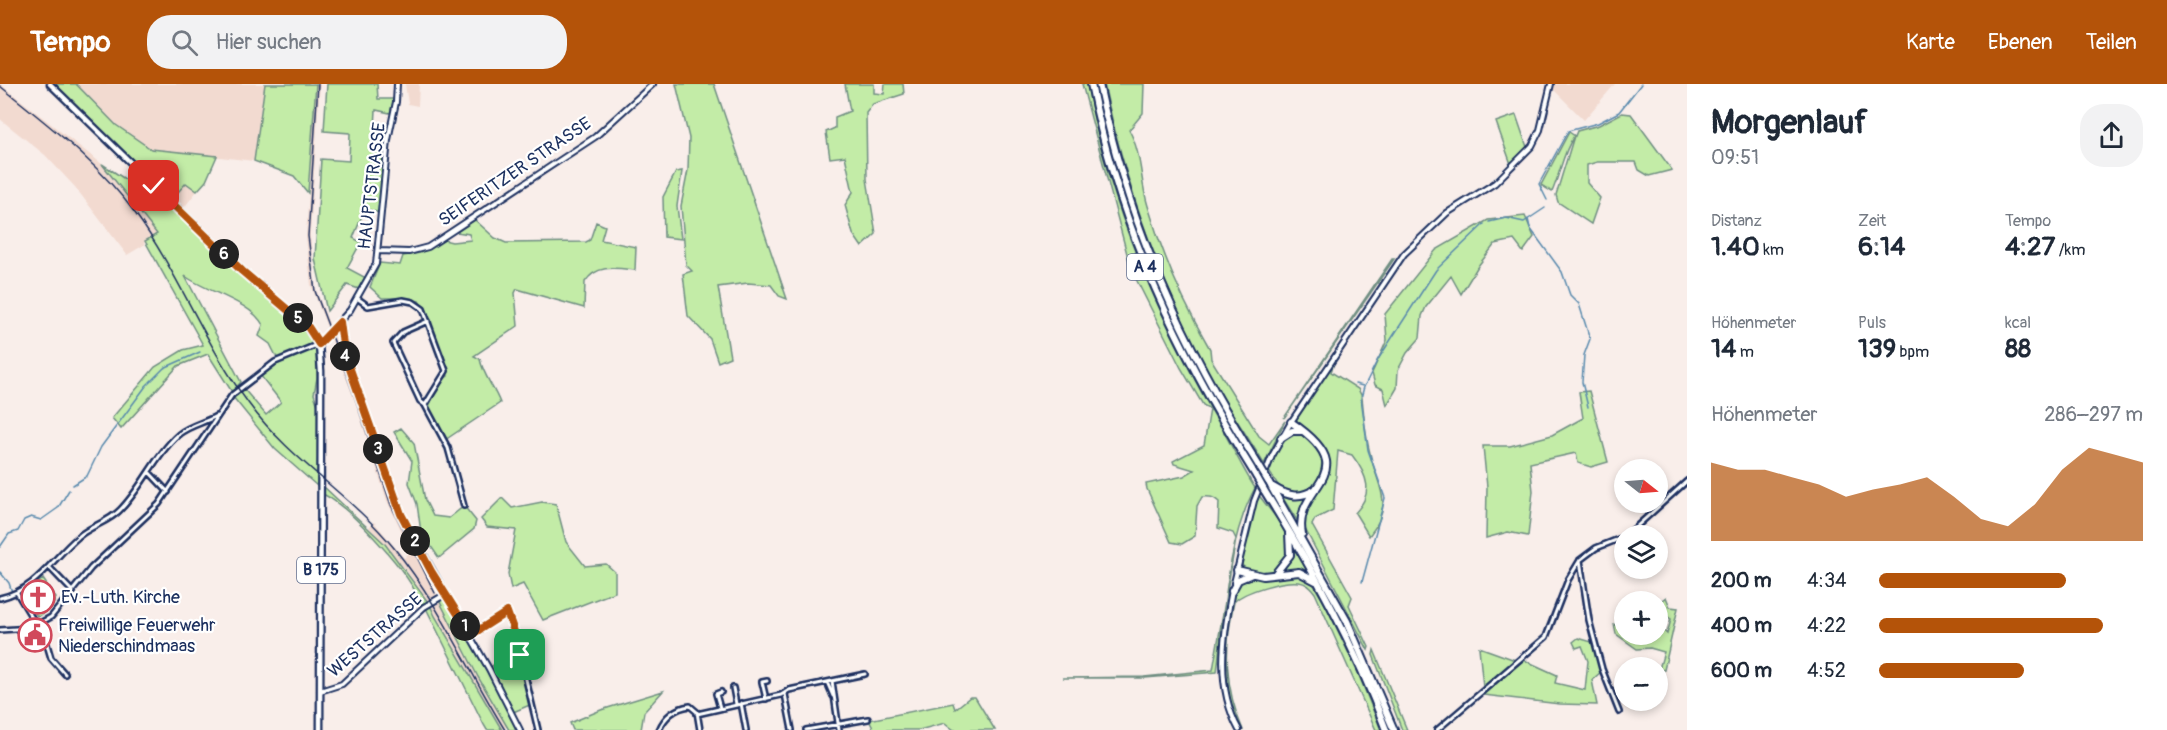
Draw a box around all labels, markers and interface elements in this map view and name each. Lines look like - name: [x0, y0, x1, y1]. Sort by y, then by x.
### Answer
- search box: [147, 15, 567, 69]
- text: Tempo: [30, 25, 111, 60]
- icon: search: [168, 26, 201, 59]
- text: Hier suchen: [216, 28, 322, 56]
- text: Karte: [1906, 29, 1955, 56]
- text: Ebenen: [1988, 29, 2053, 56]
- text: Teilen: [2086, 29, 2137, 56]
- text: Morgenlauf: [1711, 102, 1868, 143]
- button: share: [2080, 104, 2143, 167]
- street label: SEIFERITZER STRASSE: [434, 112, 596, 232]
- street label: HAUPTSTRASSE: [353, 121, 391, 251]
- text: 09:51: [1711, 145, 1759, 170]
- pin: [128, 160, 179, 211]
- icon: check: [137, 169, 170, 202]
- text: Distanz: [1711, 211, 1762, 231]
- text: Zeit: [1858, 211, 1886, 231]
- text: Tempo: [2005, 211, 2051, 231]
- text: 1.40: [1711, 231, 1760, 263]
- text: 6:14: [1858, 231, 1905, 263]
- text: 4:27: [2005, 231, 2055, 263]
- pin: 6: [209, 239, 239, 269]
- text: km: [1760, 240, 1784, 260]
- text: /km: [2055, 240, 2085, 260]
- text: 6: [219, 244, 229, 264]
- road number: A 4: [1127, 254, 1163, 280]
- pin: 5: [283, 303, 313, 333]
- text: 5: [294, 308, 302, 328]
- text: Höhenmeter: [1711, 313, 1796, 333]
- text: Puls: [1858, 313, 1886, 333]
- text: kcal: [2005, 313, 2031, 333]
- text: 14: [1711, 333, 1736, 365]
- text: 139: [1858, 333, 1896, 365]
- text: 88: [2005, 333, 2031, 365]
- pin: 4: [330, 341, 360, 371]
- text: m: [1736, 342, 1754, 362]
- text: bpm: [1896, 342, 1929, 362]
- text: 4: [340, 346, 350, 366]
- text: Höhenmeter: [1711, 402, 1817, 427]
- text: 286–297 m: [2044, 402, 2143, 427]
- pin: 3: [363, 434, 393, 464]
- text: 3: [374, 439, 382, 459]
- north arrow: [1614, 459, 1668, 513]
- map controls: [1614, 459, 1668, 711]
- button: layers: [1614, 525, 1668, 579]
- pin: 2: [400, 526, 430, 556]
- text: 2: [411, 531, 419, 551]
- road number: B 175: [297, 557, 345, 583]
- text: 200 m: [1711, 568, 1772, 593]
- text: 4:34: [1807, 568, 1847, 593]
- church icon: Ev.-Luth. Kirche: [20, 579, 56, 615]
- place label: Ev.-Luth. Kirche: [61, 586, 180, 609]
- street label: WESTSTRASSE: [323, 588, 427, 682]
- button: +: [1614, 591, 1668, 645]
- pin: 1: [450, 611, 480, 641]
- text: 400 m: [1711, 613, 1772, 638]
- text: 4:22: [1807, 613, 1846, 638]
- place label: Freiwillige Feuerwehr Niederschindmaas: [58, 614, 216, 658]
- text: 1: [462, 616, 468, 636]
- public building icon: Freiwillige Feuerwehr Niederschindmaas: [17, 617, 53, 653]
- pin: [494, 629, 545, 680]
- icon: arrive: [503, 638, 536, 671]
- button: −: [1614, 657, 1668, 711]
- text: 600 m: [1711, 658, 1772, 683]
- text: 4:52: [1807, 658, 1846, 683]

